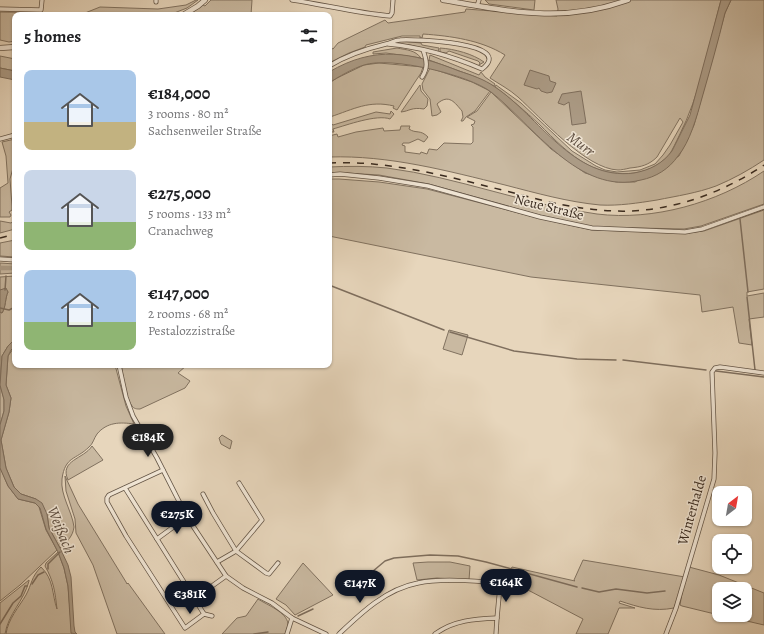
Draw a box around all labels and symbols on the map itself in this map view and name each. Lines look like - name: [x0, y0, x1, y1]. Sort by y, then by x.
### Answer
- water label: Murr: [563, 127, 600, 161]
- street label: Neue Straße: [512, 189, 586, 225]
- pin: €184K: [120, 424, 176, 458]
- street label: Winterhalde: [673, 473, 711, 548]
- north arrow: [712, 486, 752, 526]
- pin: €275K: [149, 501, 205, 535]
- water label: Weißach: [42, 503, 80, 557]
- pin: €164K: [478, 569, 534, 603]
- pin: €147K: [332, 570, 388, 604]
- pin: €381K: [162, 581, 218, 615]

